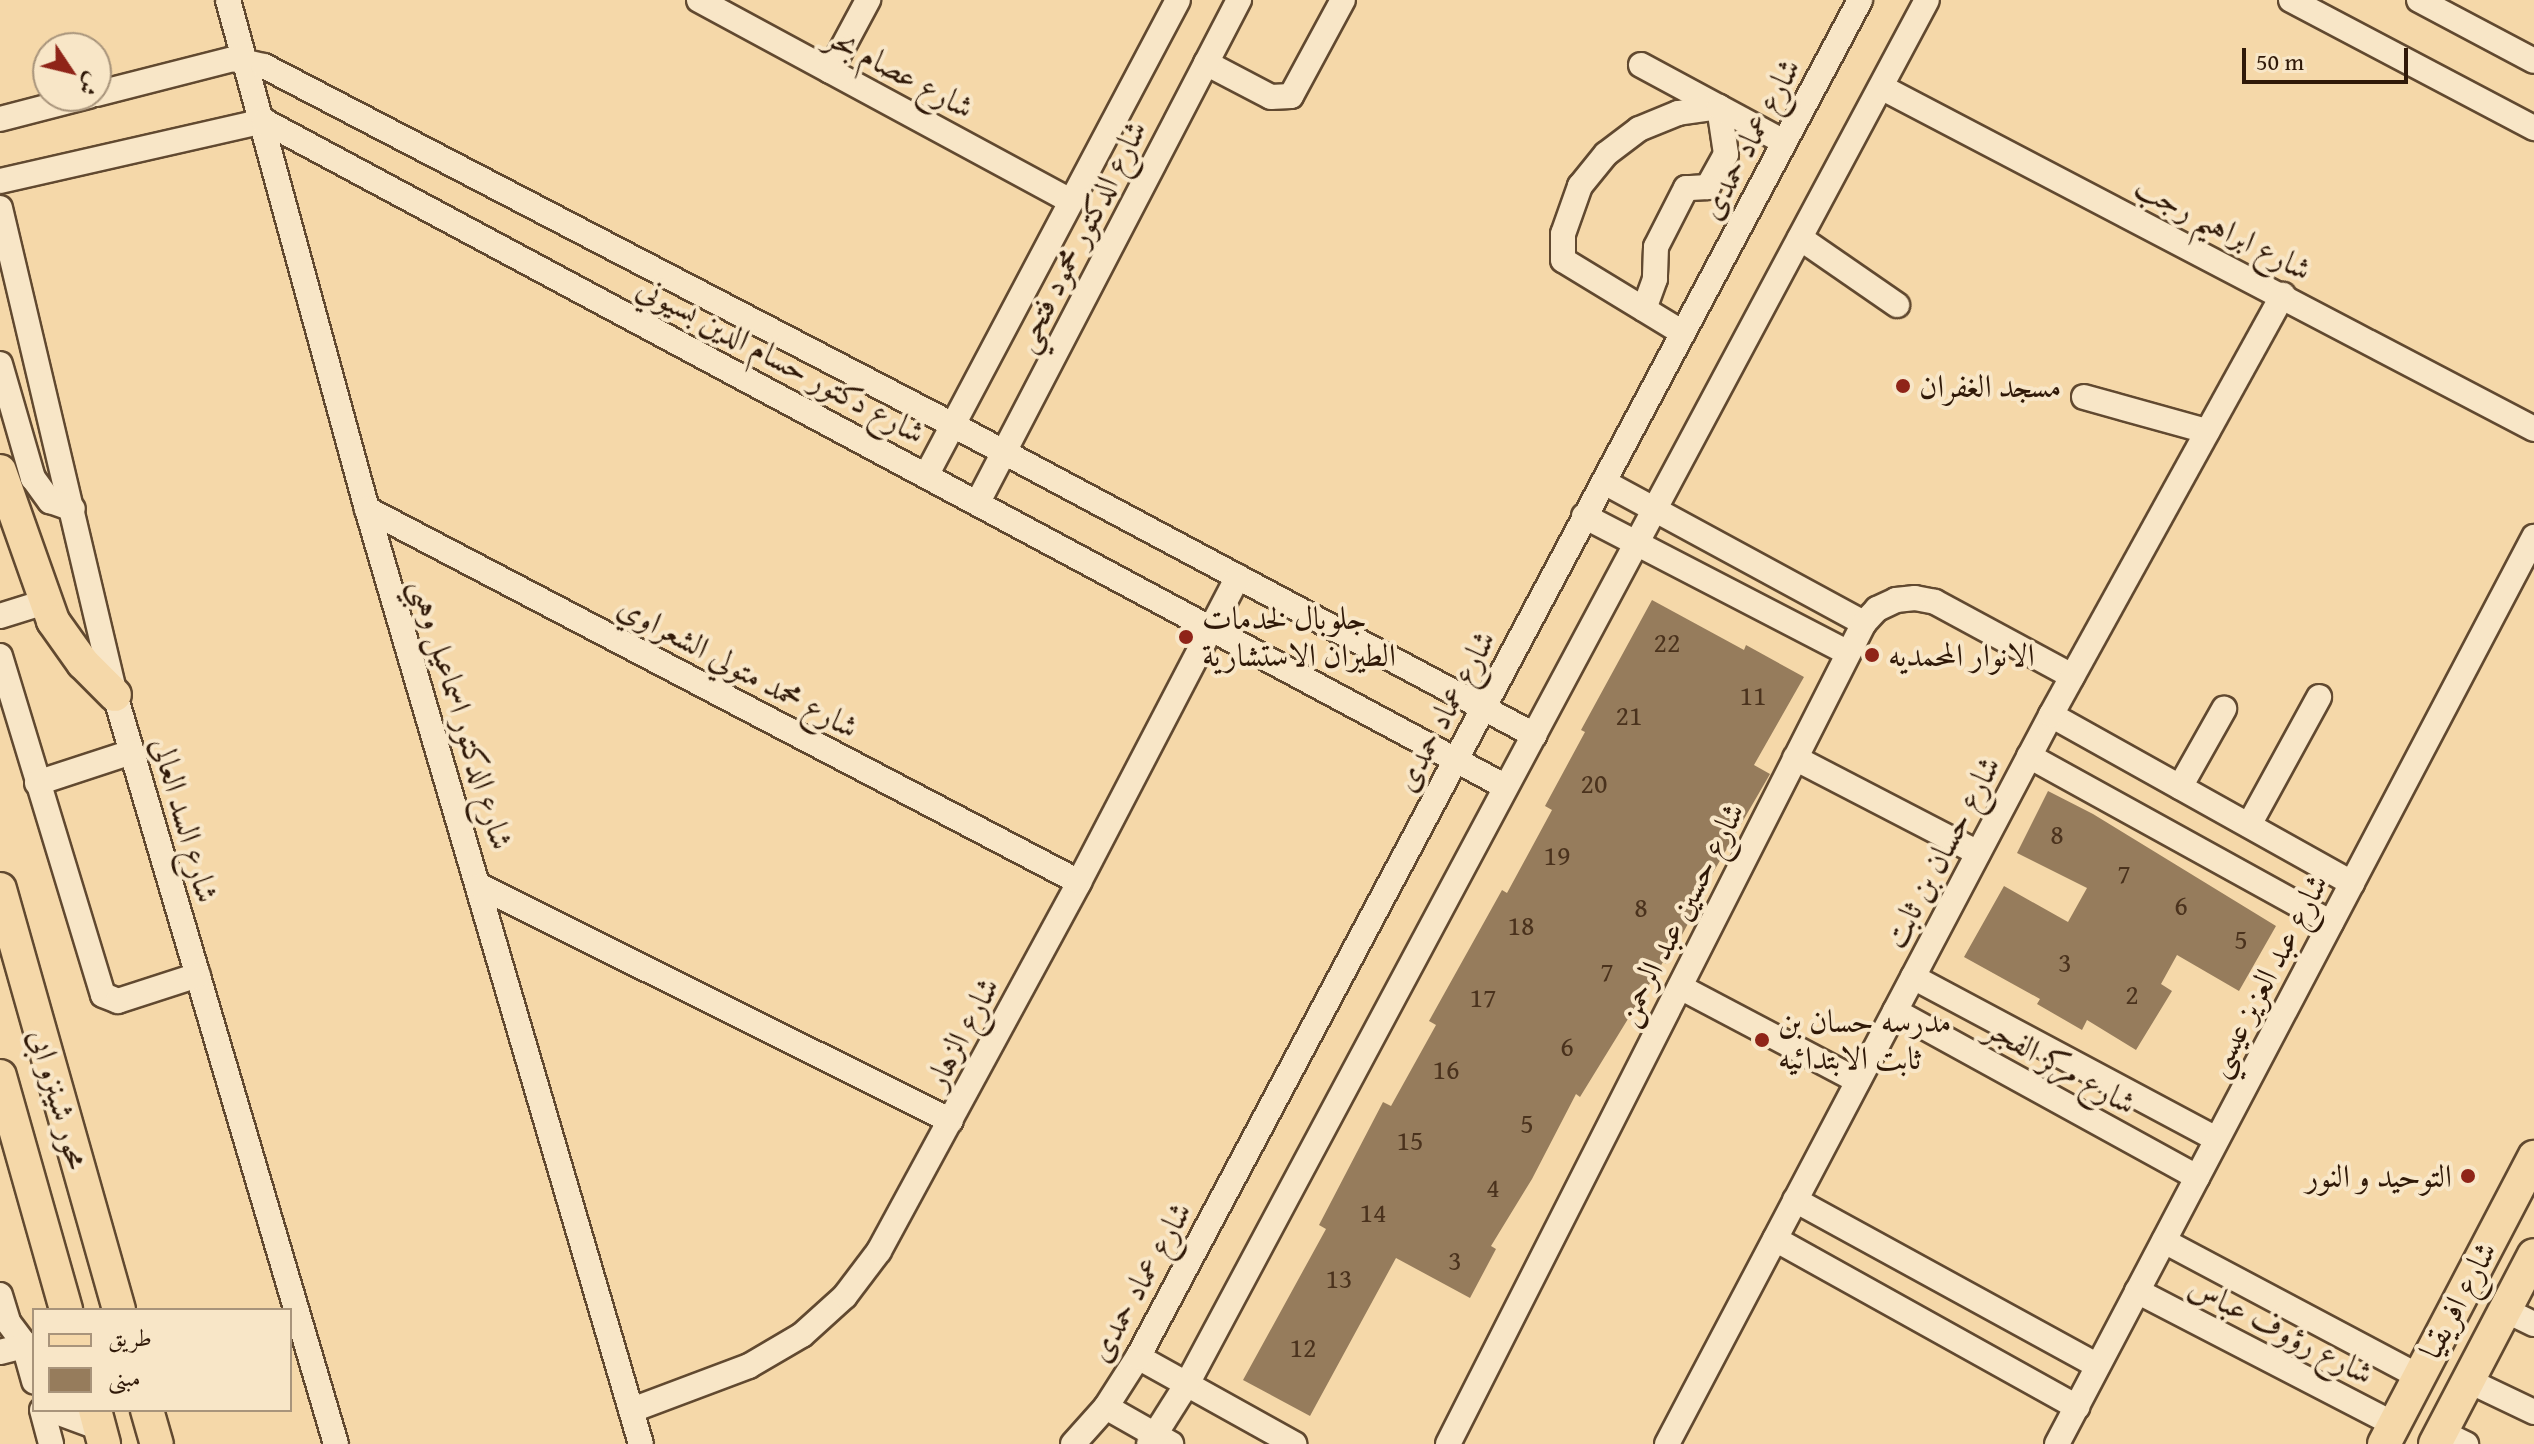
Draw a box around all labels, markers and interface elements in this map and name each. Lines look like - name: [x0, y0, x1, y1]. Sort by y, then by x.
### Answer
- street label: شارع عصام بحر: [820, 17, 980, 127]
- north arrow: [32, 32, 112, 112]
- scale bar: [2246, 32, 2412, 82]
- text: 50 m: [2256, 44, 2304, 79]
- street label: شارع عماد حمدى: [1692, 52, 1808, 226]
- text: ش: [71, 66, 109, 103]
- street label: شارع الدكتور محمود فتحي: [1005, 114, 1155, 358]
- street label: شارع ابراهيم رجب: [2128, 167, 2318, 289]
- street label: شارع دكتور حسام الدين بسيوني: [631, 268, 931, 452]
- place label: مسجد الغفران: [1919, 367, 2061, 405]
- marker: مسجد الغفران: [1894, 377, 1912, 395]
- street label: شارع الدكتور اسماعيل وهبي: [403, 574, 521, 854]
- street label: شارع محمد متولي الشعراوي: [611, 587, 865, 747]
- place label: جلوبال لخدمات الطيران الاستشارية: [1202, 600, 1396, 675]
- street label: شارع عماد حمدى: [1387, 624, 1503, 798]
- house number: 22: [1654, 625, 1680, 659]
- marker: جلوبال لخدمات الطيران الاستشارية: [1177, 628, 1195, 646]
- place label: الانوار المحمديه: [1888, 636, 2035, 674]
- marker: الانوار المحمديه: [1863, 646, 1881, 664]
- house number: 11: [1740, 678, 1766, 712]
- house number: 21: [1616, 698, 1642, 732]
- street label: شارع السد العالى: [143, 733, 227, 907]
- street label: شارع حسان بن ثابت: [1875, 750, 2009, 954]
- house number: 20: [1581, 766, 1607, 800]
- street label: شارع حسين عبد الرحمن: [1607, 796, 1753, 1032]
- house number: 8: [2050, 817, 2064, 851]
- house number: 19: [1544, 838, 1570, 872]
- house number: 7: [2117, 856, 2131, 890]
- street label: شارع عبد العزيز عيسي: [2198, 867, 2336, 1083]
- house number: 6: [2174, 888, 2188, 922]
- house number: 8: [1634, 890, 1648, 924]
- house number: 18: [1508, 908, 1534, 942]
- house number: 5: [2234, 922, 2248, 956]
- house number: 3: [2058, 945, 2072, 979]
- house number: 7: [1600, 954, 1614, 988]
- street label: شارع الزهار: [917, 971, 1007, 1095]
- house number: 2: [2125, 977, 2139, 1011]
- house number: 17: [1470, 980, 1496, 1014]
- place label: مدرسه حسان بن ثابت الابتدائيه: [1778, 1003, 1951, 1078]
- street label: شارع مركز الفجر: [1979, 1009, 2143, 1123]
- street label: محور شينزو ابى: [21, 1024, 97, 1174]
- house number: 6: [1560, 1029, 1574, 1063]
- marker: مدرسه حسان بن ثابت الابتدائيه: [1753, 1031, 1771, 1049]
- house number: 16: [1433, 1052, 1459, 1086]
- house number: 5: [1520, 1106, 1534, 1140]
- house number: 15: [1397, 1123, 1423, 1157]
- place label: التوحيد و النور: [2306, 1157, 2452, 1195]
- marker: التوحيد و النور: [2459, 1167, 2477, 1185]
- house number: 4: [1486, 1170, 1500, 1204]
- street label: شارع عماد حمدى: [1080, 1195, 1200, 1369]
- house number: 14: [1360, 1195, 1386, 1229]
- street label: شارع افريقيا: [2411, 1235, 2505, 1365]
- house number: 3: [1448, 1243, 1462, 1277]
- house number: 13: [1326, 1261, 1352, 1295]
- street label: شارع رؤوف عباس: [2182, 1267, 2380, 1393]
- legend: [32, 1308, 292, 1412]
- text: طريق: [108, 1320, 152, 1355]
- house number: 12: [1290, 1330, 1316, 1364]
- text: مبنى: [108, 1360, 141, 1395]

